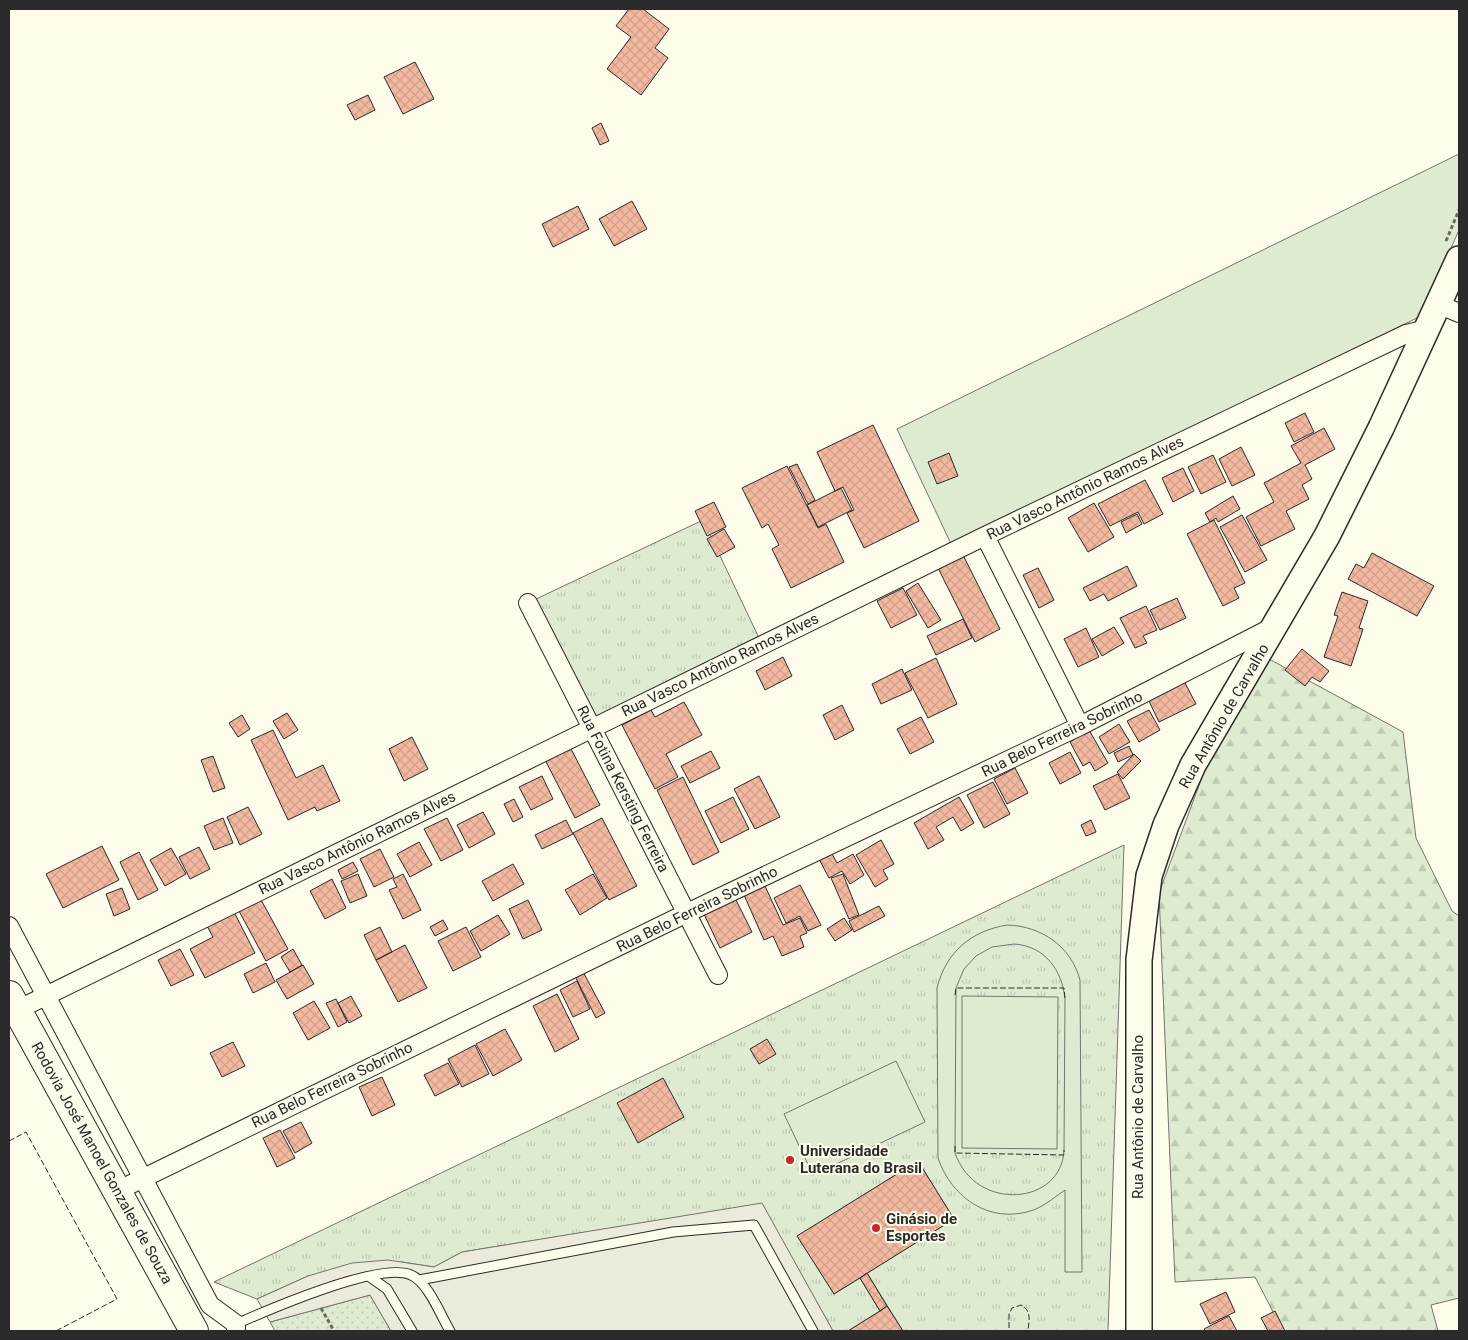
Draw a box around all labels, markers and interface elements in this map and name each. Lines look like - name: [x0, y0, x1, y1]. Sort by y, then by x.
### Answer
- street label: Rua Vasco Antônio Ramos Alves: [983, 432, 1187, 544]
- street label: Rua Vasco Antônio Ramos Alves: [618, 609, 822, 721]
- street label: Rua Antônio de Carvalho: [1175, 640, 1273, 792]
- street label: Rua Belo Ferreira Sobrinho: [979, 687, 1145, 781]
- street label: Rua Fotina Kersting Ferreira: [573, 703, 673, 875]
- street label: Rua Vasco Antônio Ramos Alves: [255, 787, 459, 899]
- street label: Rua Belo Ferreira Sobrinho: [614, 862, 780, 956]
- street label: Rua Antônio de Carvalho: [1129, 1035, 1147, 1199]
- street label: Rua Belo Ferreira Sobrinho: [249, 1038, 415, 1132]
- street label: Rodovia José Manoel Gonzales de Souza: [28, 1039, 176, 1287]
- place label: Universidade Luterana do Brasil: [800, 1142, 922, 1177]
- marker: Universidade Luterana do Brasil: [784, 1154, 796, 1166]
- place label: Ginásio de Esportes: [886, 1210, 957, 1245]
- marker: Ginásio de Esportes: [870, 1222, 882, 1234]

